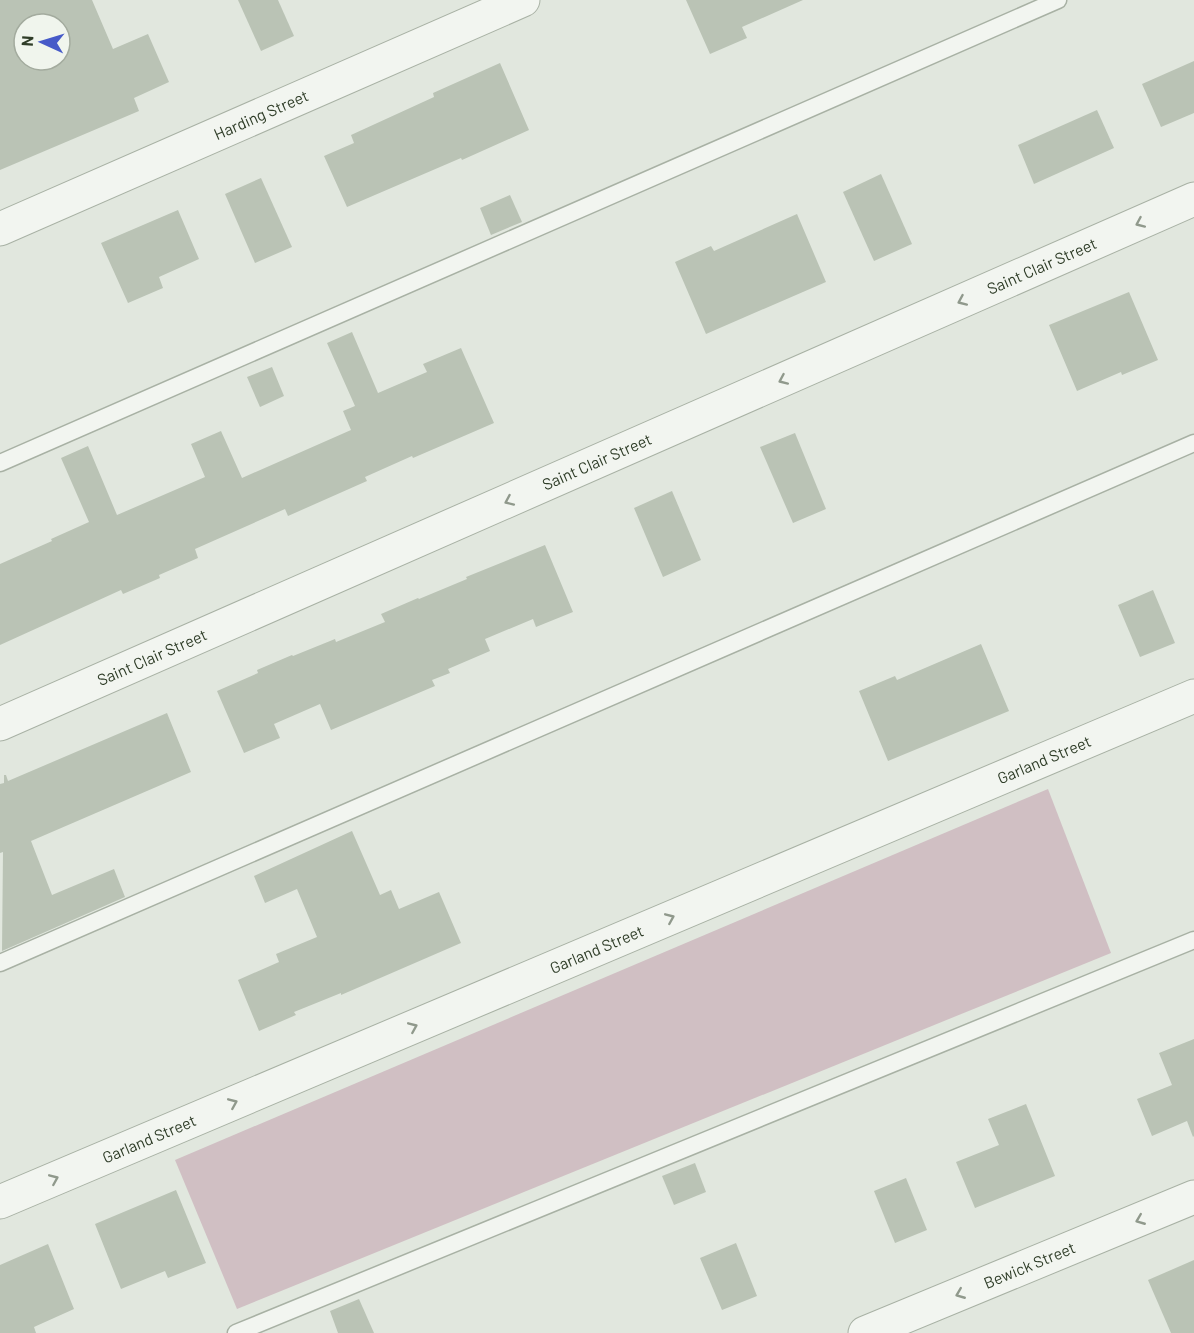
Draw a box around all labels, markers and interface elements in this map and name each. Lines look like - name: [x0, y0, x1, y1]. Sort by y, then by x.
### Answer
- north arrow: [12, 12, 72, 72]
- text: N: [17, 35, 36, 47]
- street label: Harding Street: [211, 85, 311, 143]
- one-way arrow: [1136, 216, 1147, 228]
- street label: Saint Clair Street: [984, 233, 1099, 298]
- one-way arrow: [957, 294, 968, 306]
- one-way arrow: [779, 373, 790, 385]
- street label: Saint Clair Street: [539, 429, 654, 493]
- one-way arrow: [504, 493, 515, 505]
- street label: Saint Clair Street: [94, 624, 209, 689]
- street label: Garland Street: [994, 731, 1094, 787]
- one-way arrow: [663, 913, 674, 925]
- street label: Garland Street: [547, 920, 646, 977]
- one-way arrow: [407, 1022, 418, 1034]
- one-way arrow: [227, 1098, 238, 1110]
- street label: Garland Street: [99, 1110, 199, 1167]
- one-way arrow: [48, 1174, 59, 1186]
- one-way arrow: [1135, 1213, 1146, 1225]
- street label: Bewick Street: [981, 1237, 1078, 1292]
- one-way arrow: [955, 1287, 966, 1299]

